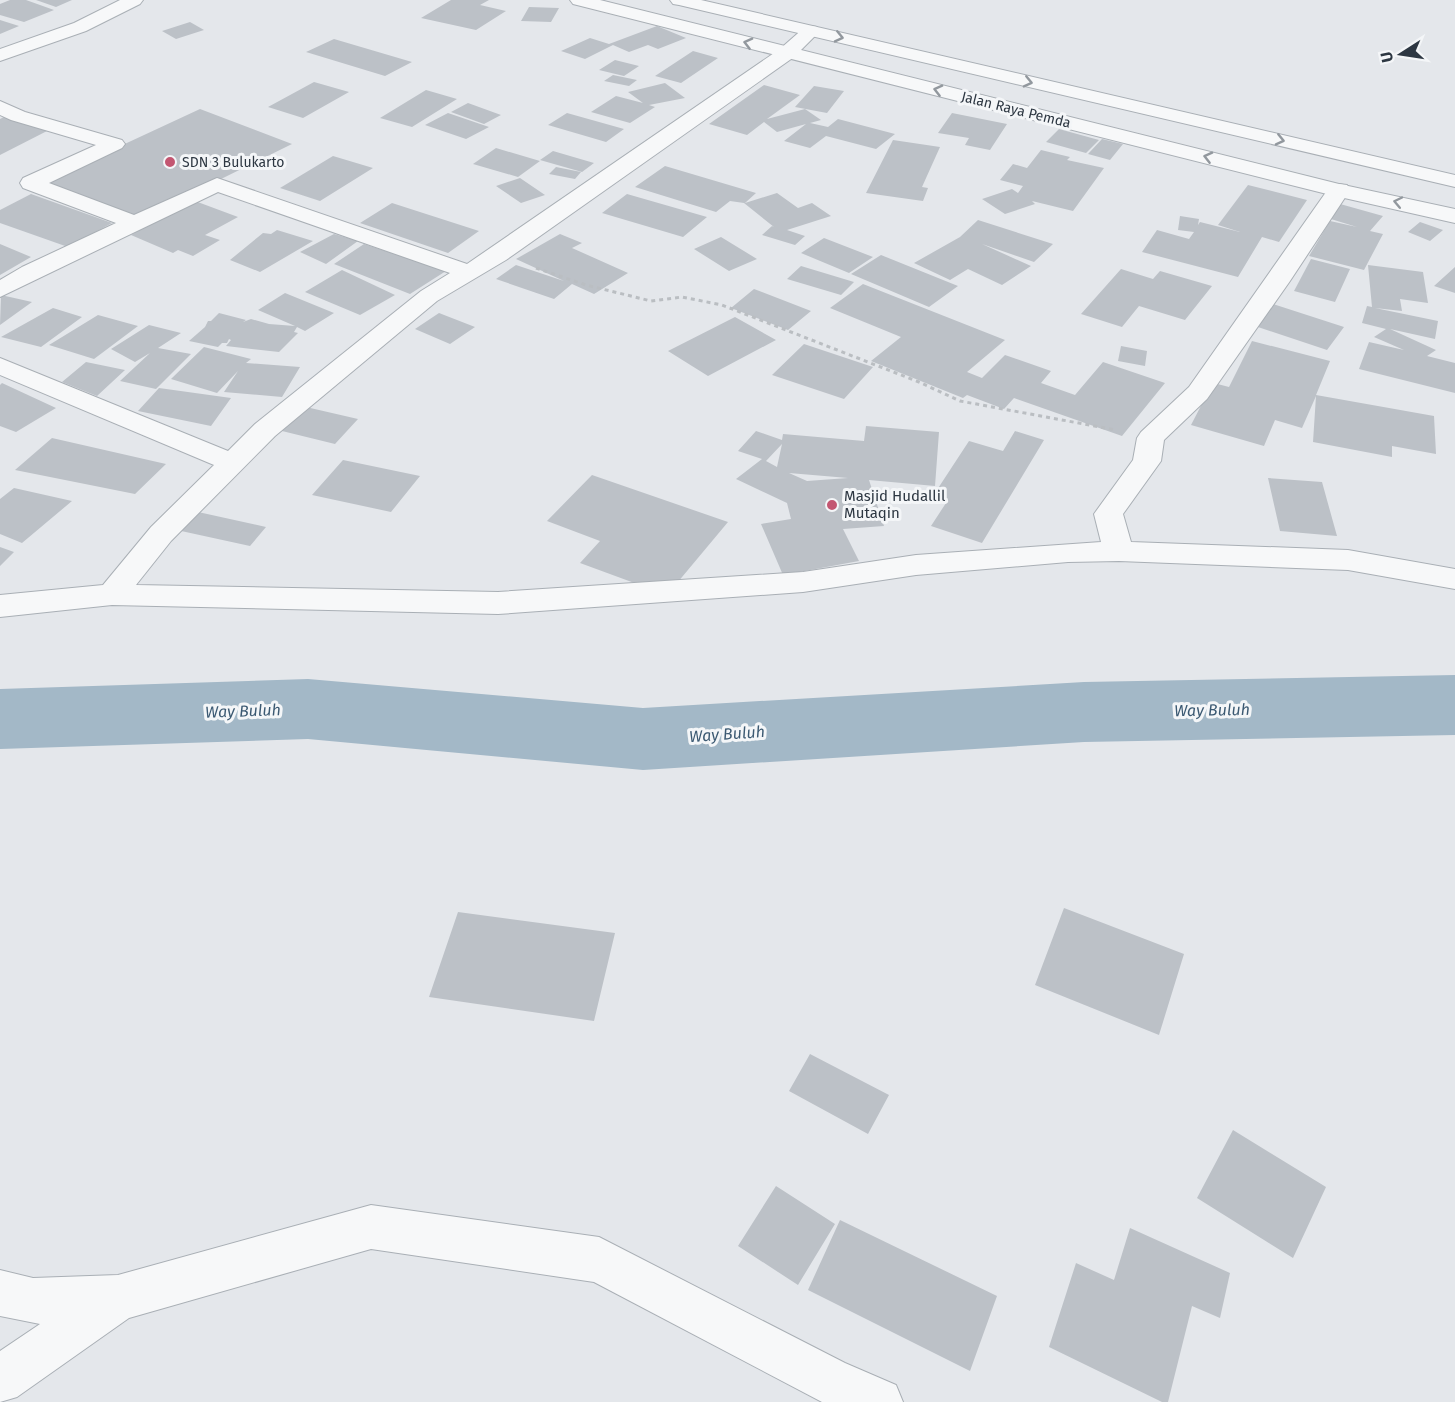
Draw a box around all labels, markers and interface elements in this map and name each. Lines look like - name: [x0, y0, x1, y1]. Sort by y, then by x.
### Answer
- north arrow: [1371, 24, 1431, 84]
- one-way arrow: [833, 30, 843, 43]
- one-way arrow: [744, 38, 754, 50]
- text: U: [1376, 50, 1397, 64]
- one-way arrow: [1023, 74, 1033, 87]
- one-way arrow: [933, 85, 943, 98]
- street label: Jalan Raya Pemda: [959, 88, 1073, 132]
- one-way arrow: [1275, 133, 1285, 146]
- one-way arrow: [1204, 152, 1214, 165]
- place label: SDN 3 Bulukarto: [182, 154, 285, 171]
- marker: SDN 3 Bulukarto: [163, 155, 177, 169]
- one-way arrow: [1393, 197, 1403, 210]
- place label: Masjid Hudallil Mutaqin: [844, 487, 946, 522]
- marker: Masjid Hudallil Mutaqin: [825, 498, 839, 512]
- water label: Way Buluh: [205, 700, 281, 722]
- water label: Way Buluh: [1174, 700, 1250, 720]
- water label: Way Buluh: [688, 722, 766, 746]

